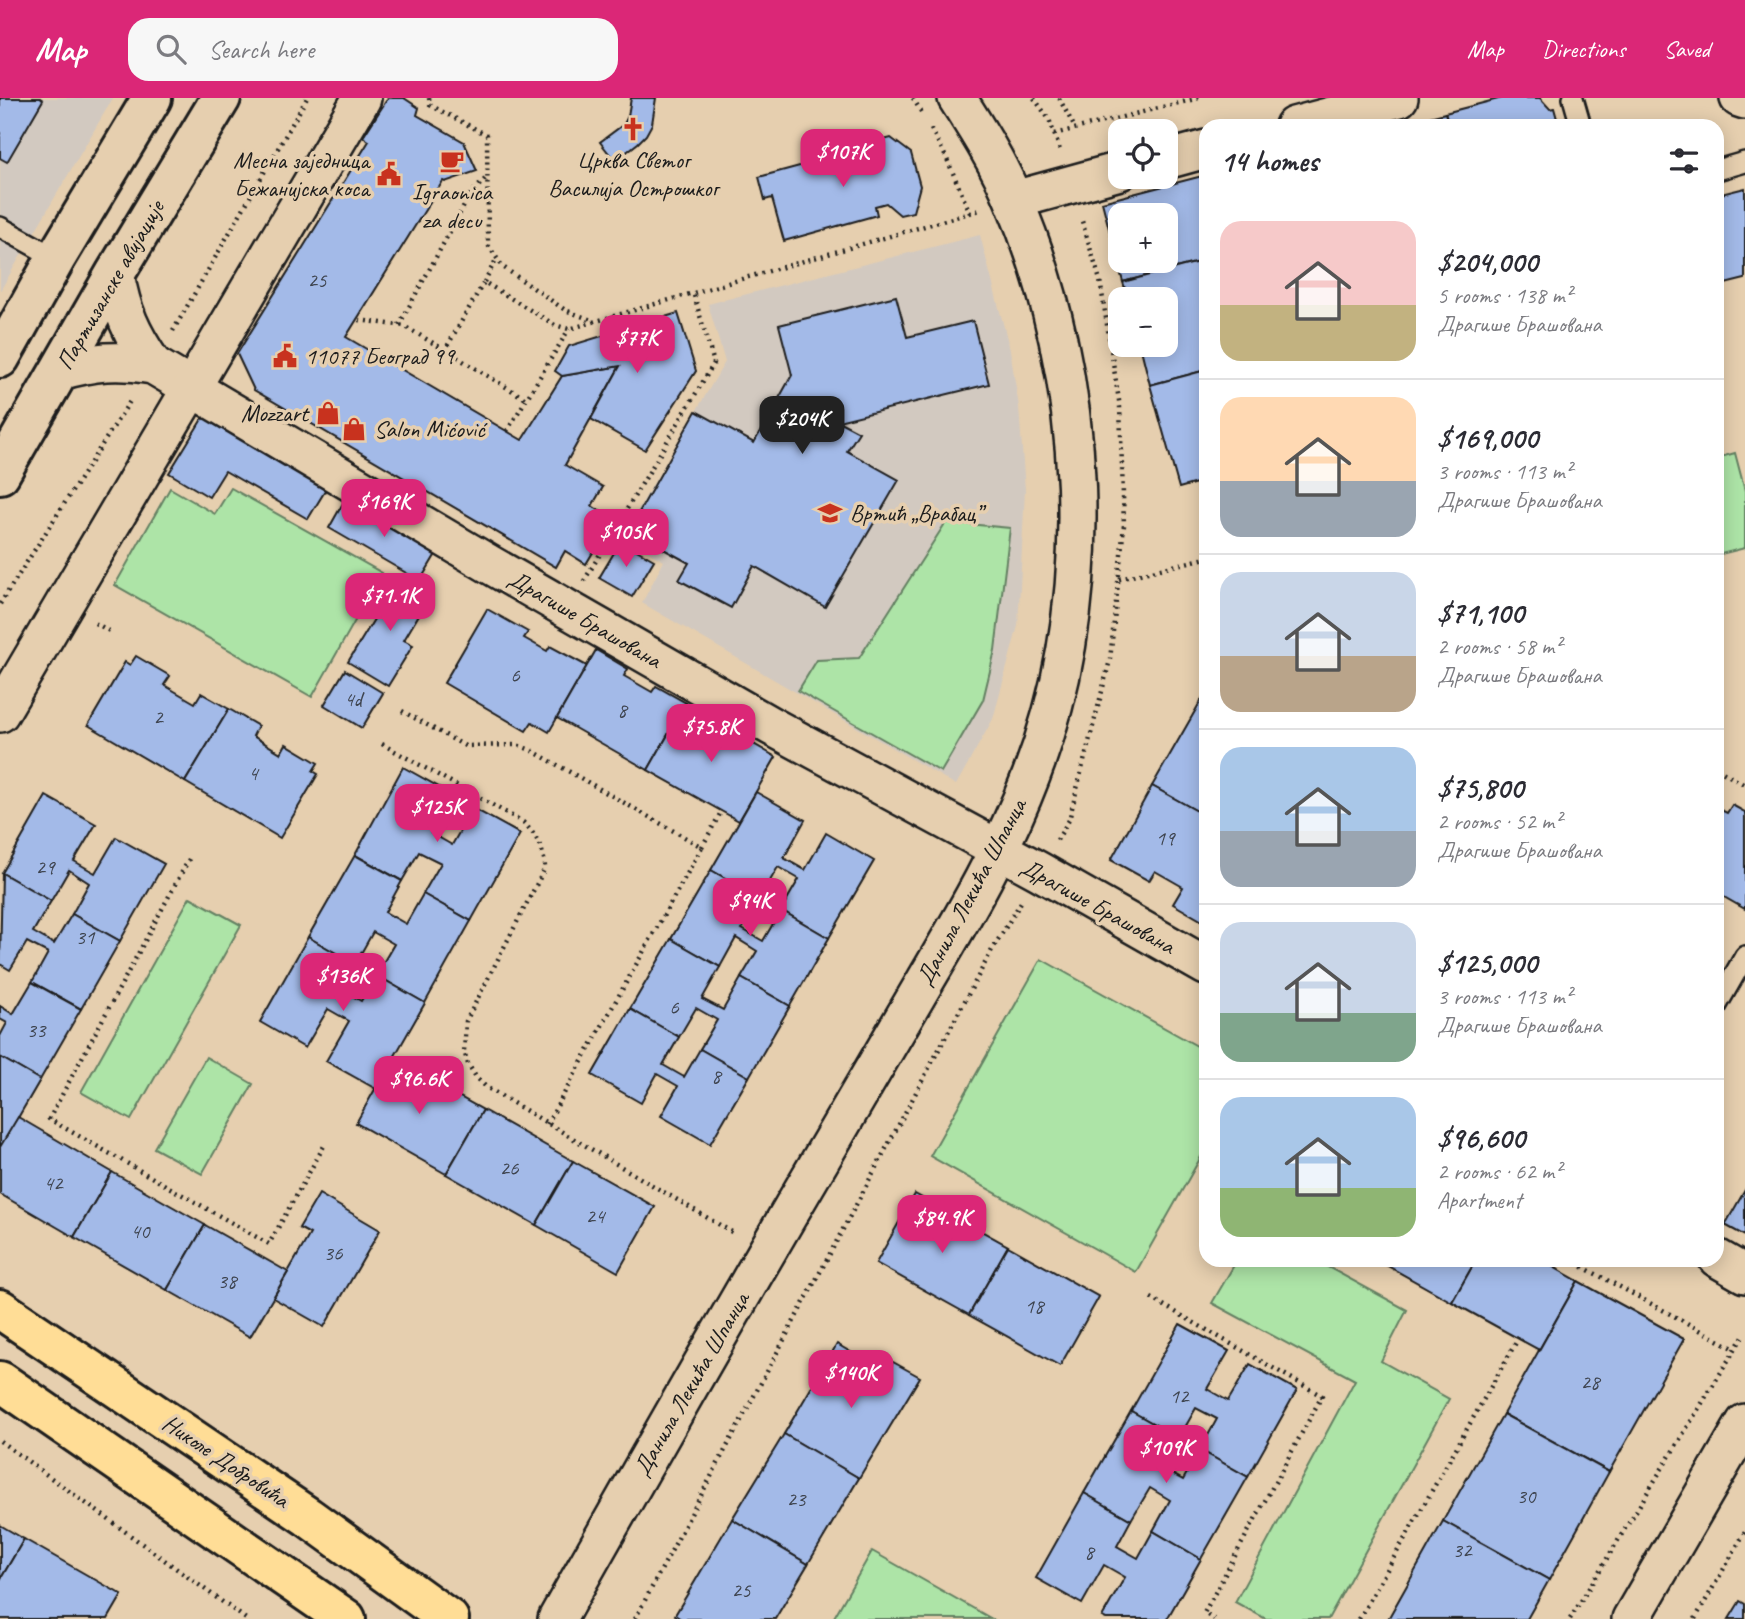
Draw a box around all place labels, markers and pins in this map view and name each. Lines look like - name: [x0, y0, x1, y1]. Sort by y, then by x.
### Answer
- church icon: Црква Светог Василија Острошког: [619, 115, 647, 143]
- pin: $107K: [794, 130, 892, 189]
- place label: Месна заједница Бежанијска коса: [233, 145, 371, 203]
- place label: Црква Светог Василија Острошког: [548, 145, 721, 203]
- cafe icon: Igraonica za decu: [438, 147, 466, 175]
- public building icon: Месна заједница Бежанијска коса: [375, 160, 403, 188]
- place label: Igraonica za decu: [412, 177, 493, 235]
- pin: $77K: [596, 316, 678, 375]
- place label: 11077 Београд 99: [305, 341, 456, 371]
- public building icon: 11077 Београд 99: [271, 342, 299, 370]
- pin: $204K: [753, 396, 851, 456]
- place label: Mozzart: [241, 398, 310, 428]
- shop icon: Mozzart: [314, 399, 342, 427]
- place label: Salon Mićović: [374, 414, 488, 444]
- shop icon: Salon Mićović: [340, 415, 368, 443]
- pin: $169K: [335, 480, 433, 539]
- place label: Вртић „Врабац”: [850, 498, 987, 528]
- school or university icon: Вртић „Врабац”: [816, 499, 844, 527]
- pin: $105K: [577, 510, 675, 569]
- pin: $71.1K: [333, 574, 447, 633]
- pin: $75.8K: [654, 704, 768, 764]
- pin: $125K: [388, 784, 486, 844]
- pin: $94K: [709, 878, 791, 938]
- pin: $136K: [294, 954, 392, 1013]
- pin: $96.6K: [362, 1056, 476, 1116]
- pin: $84.9K: [885, 1196, 999, 1255]
- pin: $140K: [802, 1350, 900, 1410]
- pin: $109K: [1117, 1426, 1215, 1485]

